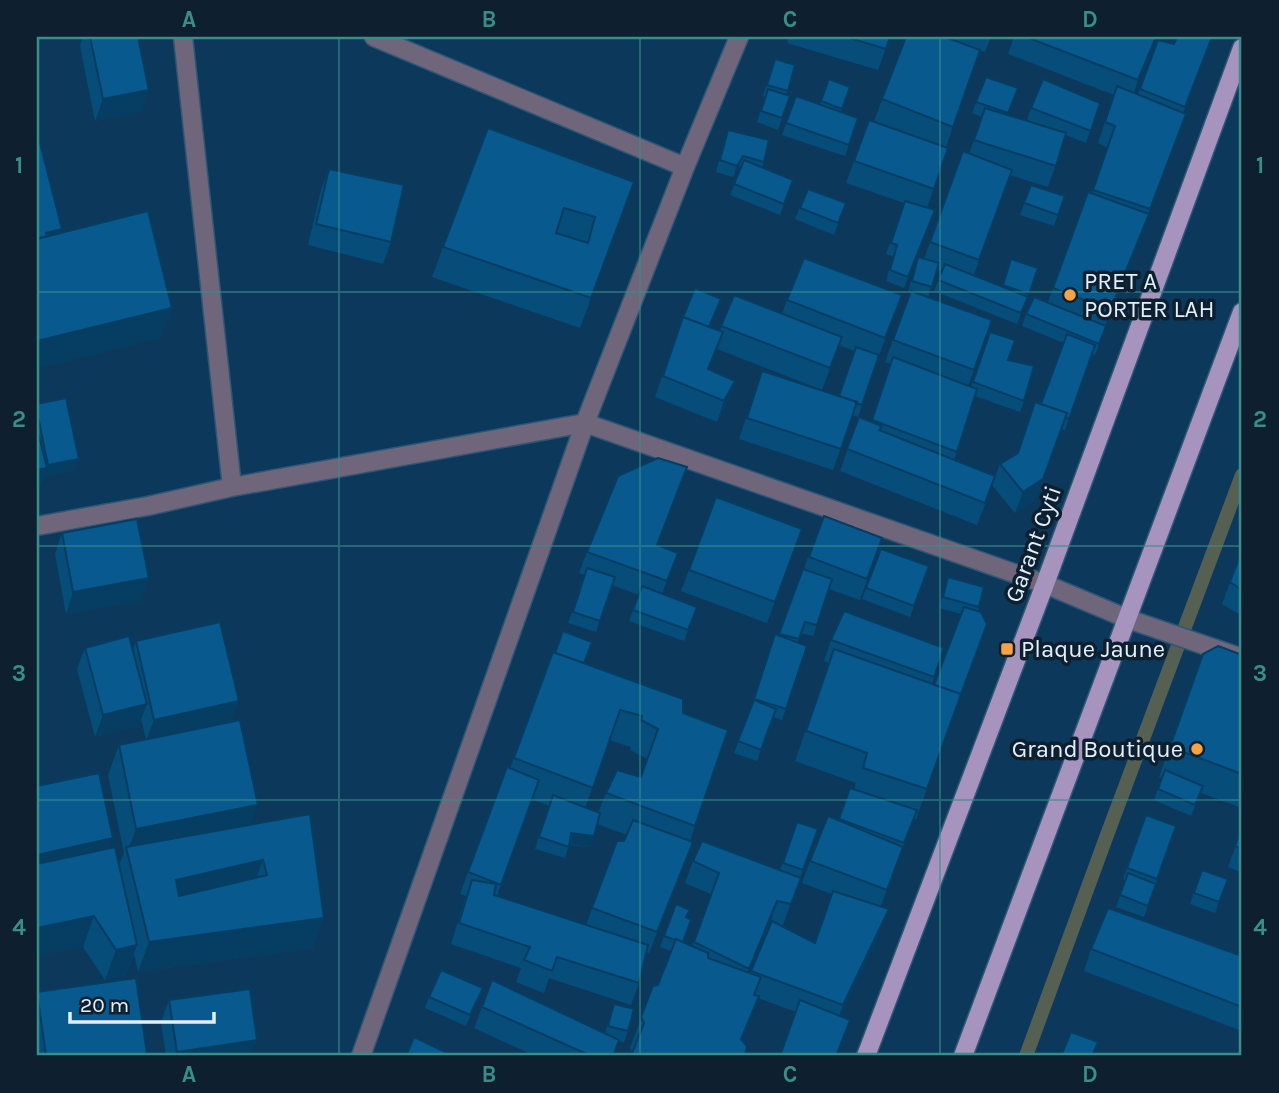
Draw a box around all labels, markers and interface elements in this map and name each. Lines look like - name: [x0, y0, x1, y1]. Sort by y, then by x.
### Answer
- text: A: [182, 6, 196, 33]
- text: B: [482, 6, 496, 33]
- text: C: [783, 6, 797, 33]
- text: D: [1082, 6, 1098, 33]
- text: 1: [15, 152, 23, 179]
- text: 1: [1256, 152, 1264, 179]
- place label: PRET A PORTER LAH: [1084, 267, 1214, 323]
- marker: PRET A PORTER LAH: [1062, 287, 1078, 303]
- text: 2: [12, 406, 26, 433]
- text: 2: [1253, 406, 1267, 433]
- street label: Garant Cyti: [999, 482, 1067, 606]
- place label: Plaque Jaune: [1021, 635, 1165, 663]
- marker: Plaque Jaune: [999, 641, 1015, 657]
- text: 3: [12, 660, 26, 687]
- text: 3: [1253, 660, 1267, 687]
- place label: Grand Boutique: [1012, 735, 1183, 763]
- marker: Grand Boutique: [1189, 741, 1205, 757]
- text: 4: [12, 914, 26, 941]
- text: 4: [1253, 914, 1267, 941]
- scale bar: [70, 981, 214, 1025]
- text: 20 m: [80, 993, 129, 1017]
- text: A: [182, 1061, 196, 1088]
- text: B: [482, 1061, 496, 1088]
- text: C: [783, 1061, 797, 1088]
- text: D: [1082, 1061, 1098, 1088]

